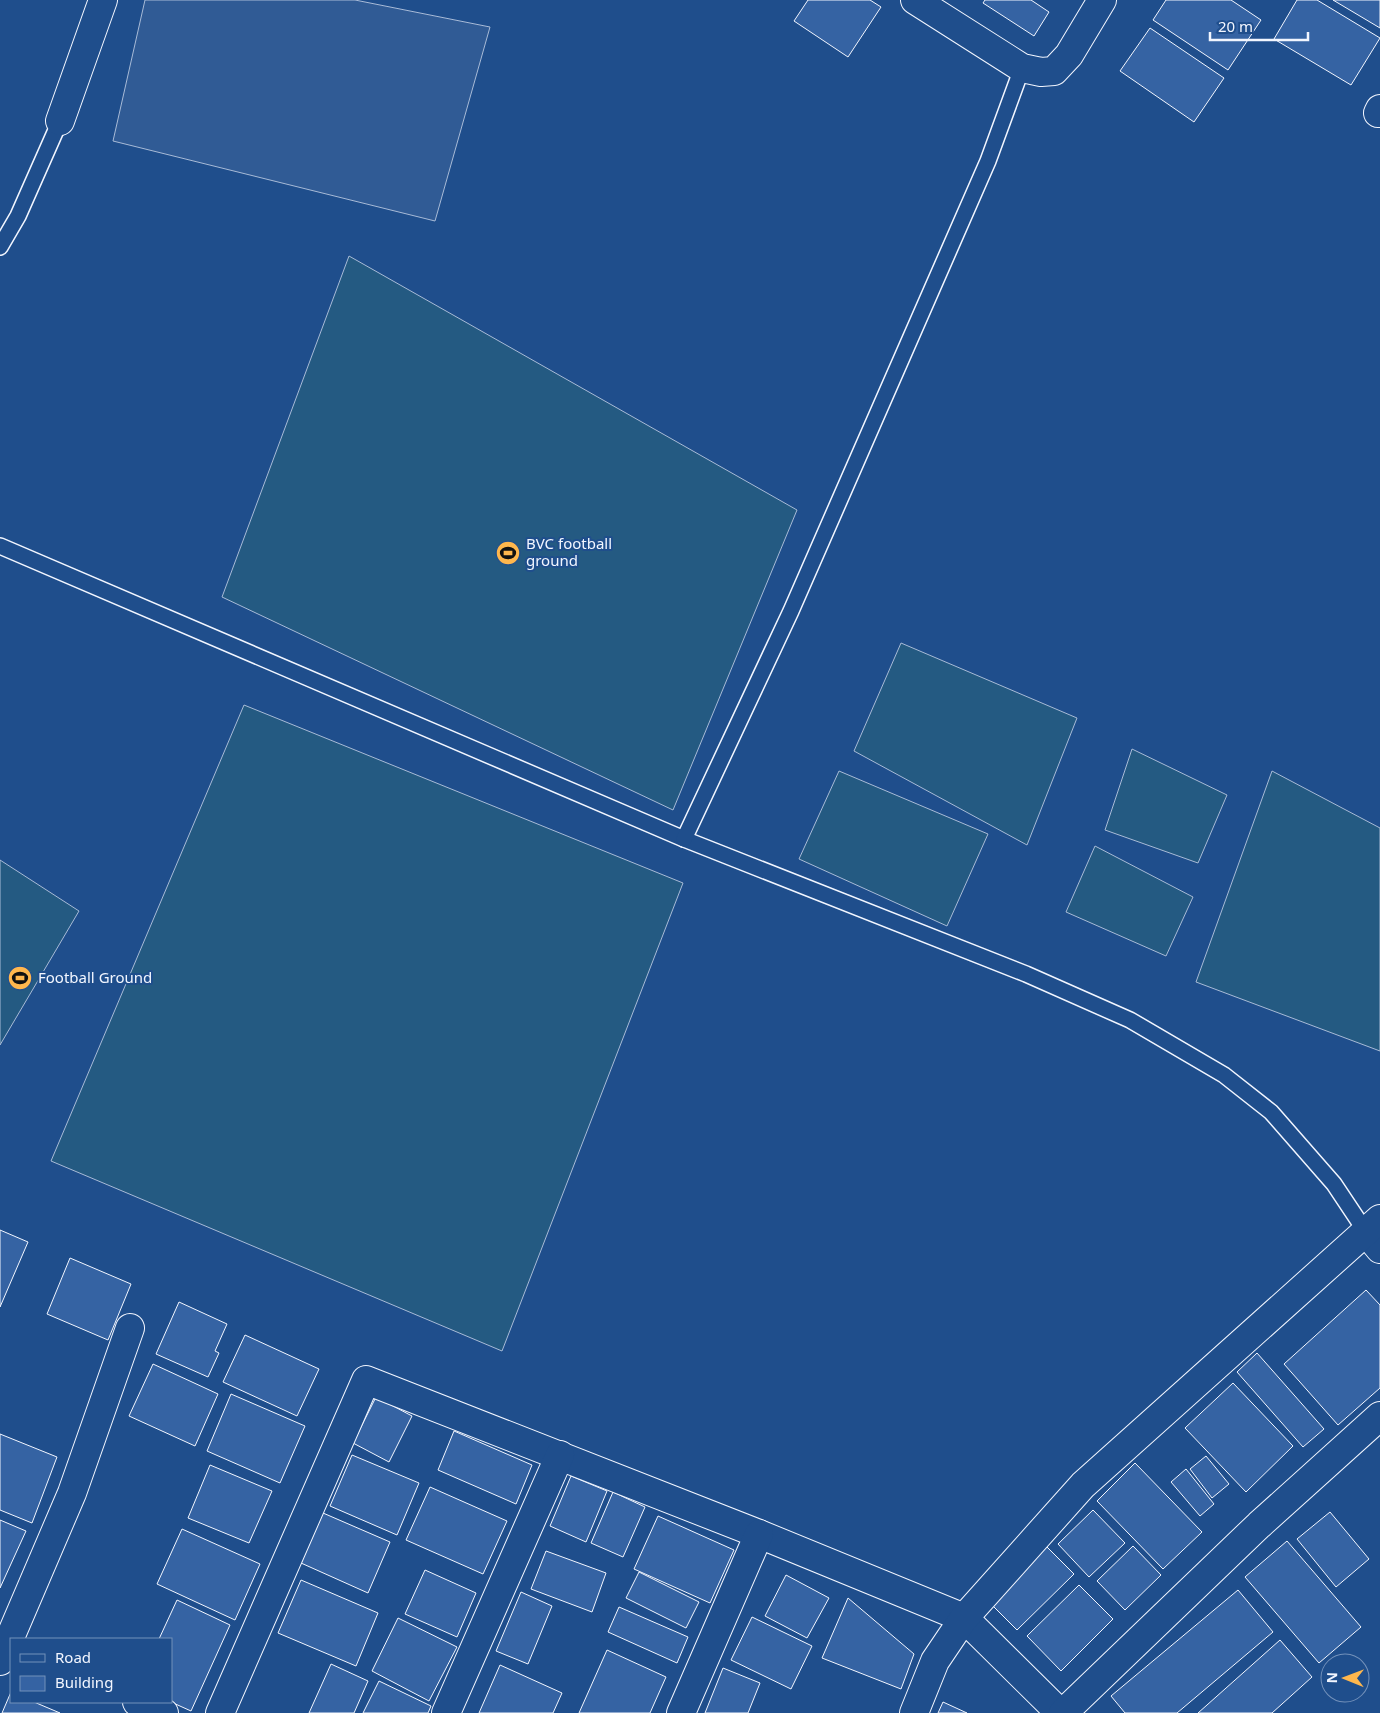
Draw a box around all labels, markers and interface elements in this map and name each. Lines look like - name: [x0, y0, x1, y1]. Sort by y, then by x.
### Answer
- scale bar: [1210, 10, 1308, 42]
- text: 20 m: [1218, 16, 1253, 36]
- place label: BVC football ground: [526, 533, 612, 570]
- sports icon: BVC football ground: [495, 540, 521, 566]
- sports icon: Football Ground: [7, 965, 33, 991]
- place label: Football Ground: [38, 967, 152, 987]
- legend: [10, 1638, 172, 1703]
- text: Road: [55, 1647, 91, 1667]
- north arrow: [1320, 1653, 1370, 1703]
- text: Building: [55, 1672, 113, 1692]
- text: N: [1322, 1672, 1341, 1684]

